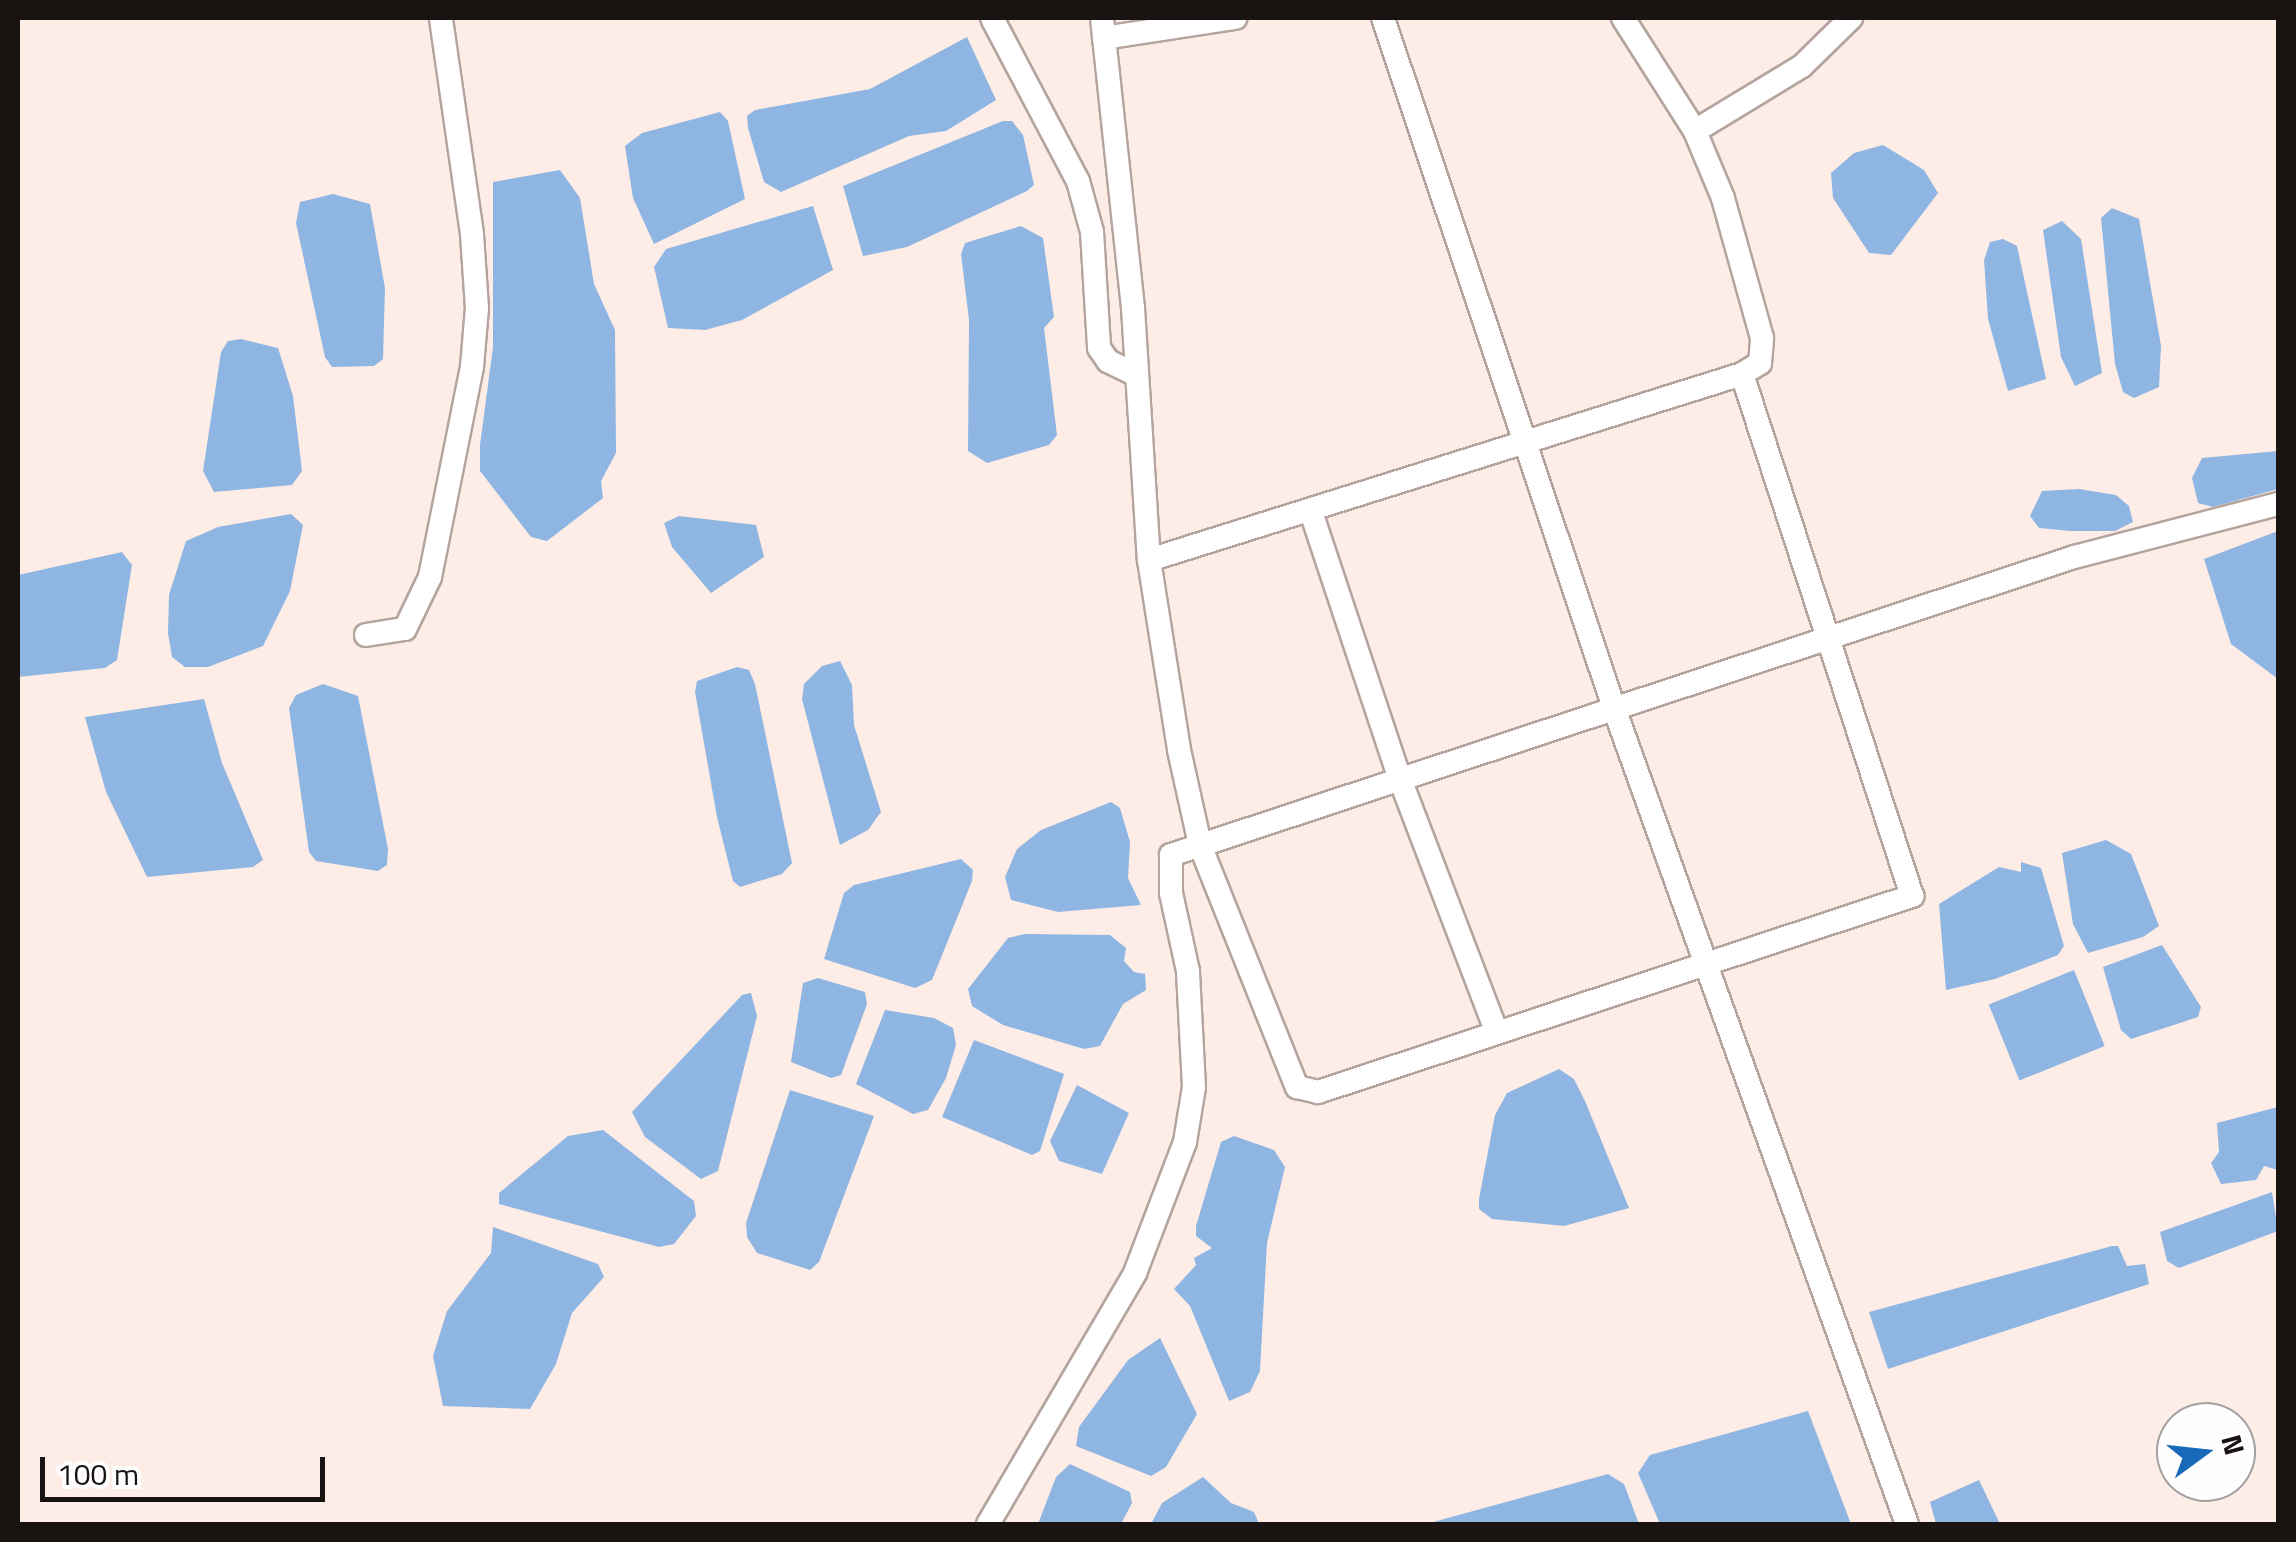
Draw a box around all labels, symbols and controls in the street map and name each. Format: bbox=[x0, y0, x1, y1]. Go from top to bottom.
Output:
north arrow bbox=[2156, 1402, 2256, 1502]
text: N bbox=[2210, 1430, 2257, 1460]
scale bar bbox=[45, 1437, 330, 1499]
text: 100 m bbox=[57, 1451, 139, 1497]

